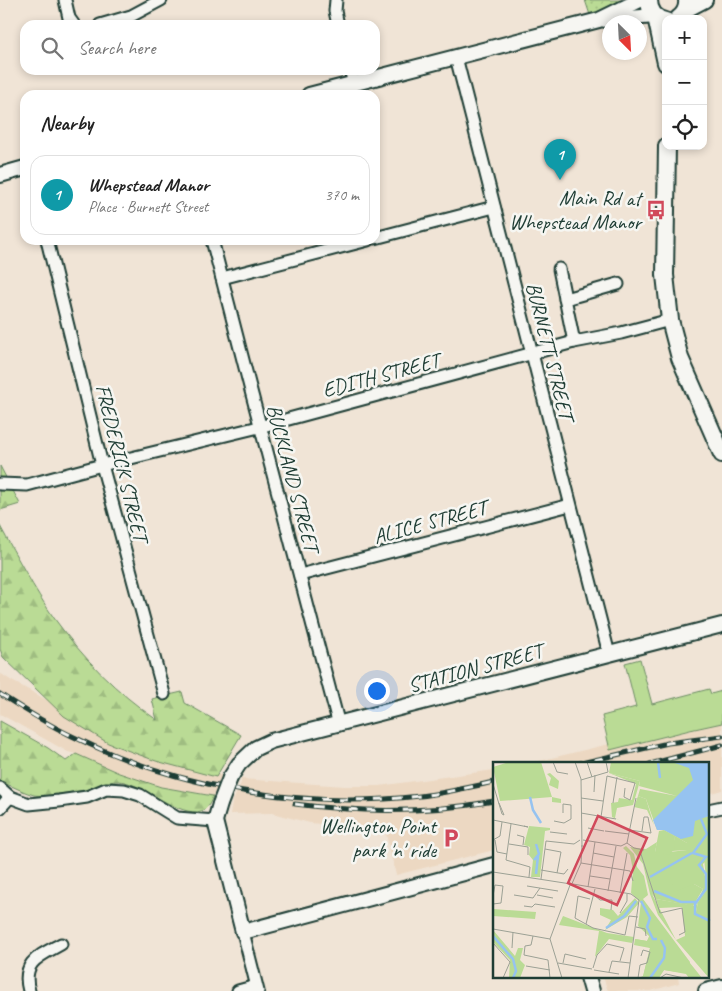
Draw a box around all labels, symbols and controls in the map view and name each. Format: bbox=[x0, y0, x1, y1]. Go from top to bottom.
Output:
north arrow bbox=[602, 15, 647, 60]
map controls bbox=[662, 15, 707, 150]
button: + bbox=[662, 15, 707, 60]
search box bbox=[20, 20, 380, 75]
icon: search bbox=[38, 34, 66, 62]
text: Search here bbox=[78, 36, 155, 60]
button: − bbox=[662, 60, 707, 105]
button: locate bbox=[662, 105, 707, 150]
text: Nearby bbox=[40, 110, 93, 136]
pin: 1 bbox=[544, 139, 576, 180]
text: Whepstead Manor bbox=[88, 173, 209, 197]
text: 1 bbox=[53, 185, 61, 205]
text: 370 m bbox=[325, 185, 359, 205]
place label: Main Rd at Whepstead Manor bbox=[509, 185, 644, 235]
text: Place · Burnett Street bbox=[88, 197, 208, 217]
bus stop icon: Main Rd at Whepstead Manor bbox=[645, 199, 667, 221]
street label: BURNETT STREET bbox=[520, 280, 581, 428]
street label: EDITH STREET bbox=[320, 346, 447, 403]
street label: FREDERICK STREET bbox=[90, 382, 155, 549]
street label: BUCKLAND STREET bbox=[261, 402, 326, 559]
street label: ALICE STREET bbox=[371, 493, 495, 550]
street label: STATION STREET bbox=[405, 636, 550, 698]
your location bbox=[364, 678, 390, 704]
inset map bbox=[493, 762, 710, 978]
place label: Wellington Point park 'n' ride bbox=[320, 813, 438, 863]
parking icon: Wellington Point park 'n' ride bbox=[440, 827, 462, 849]

